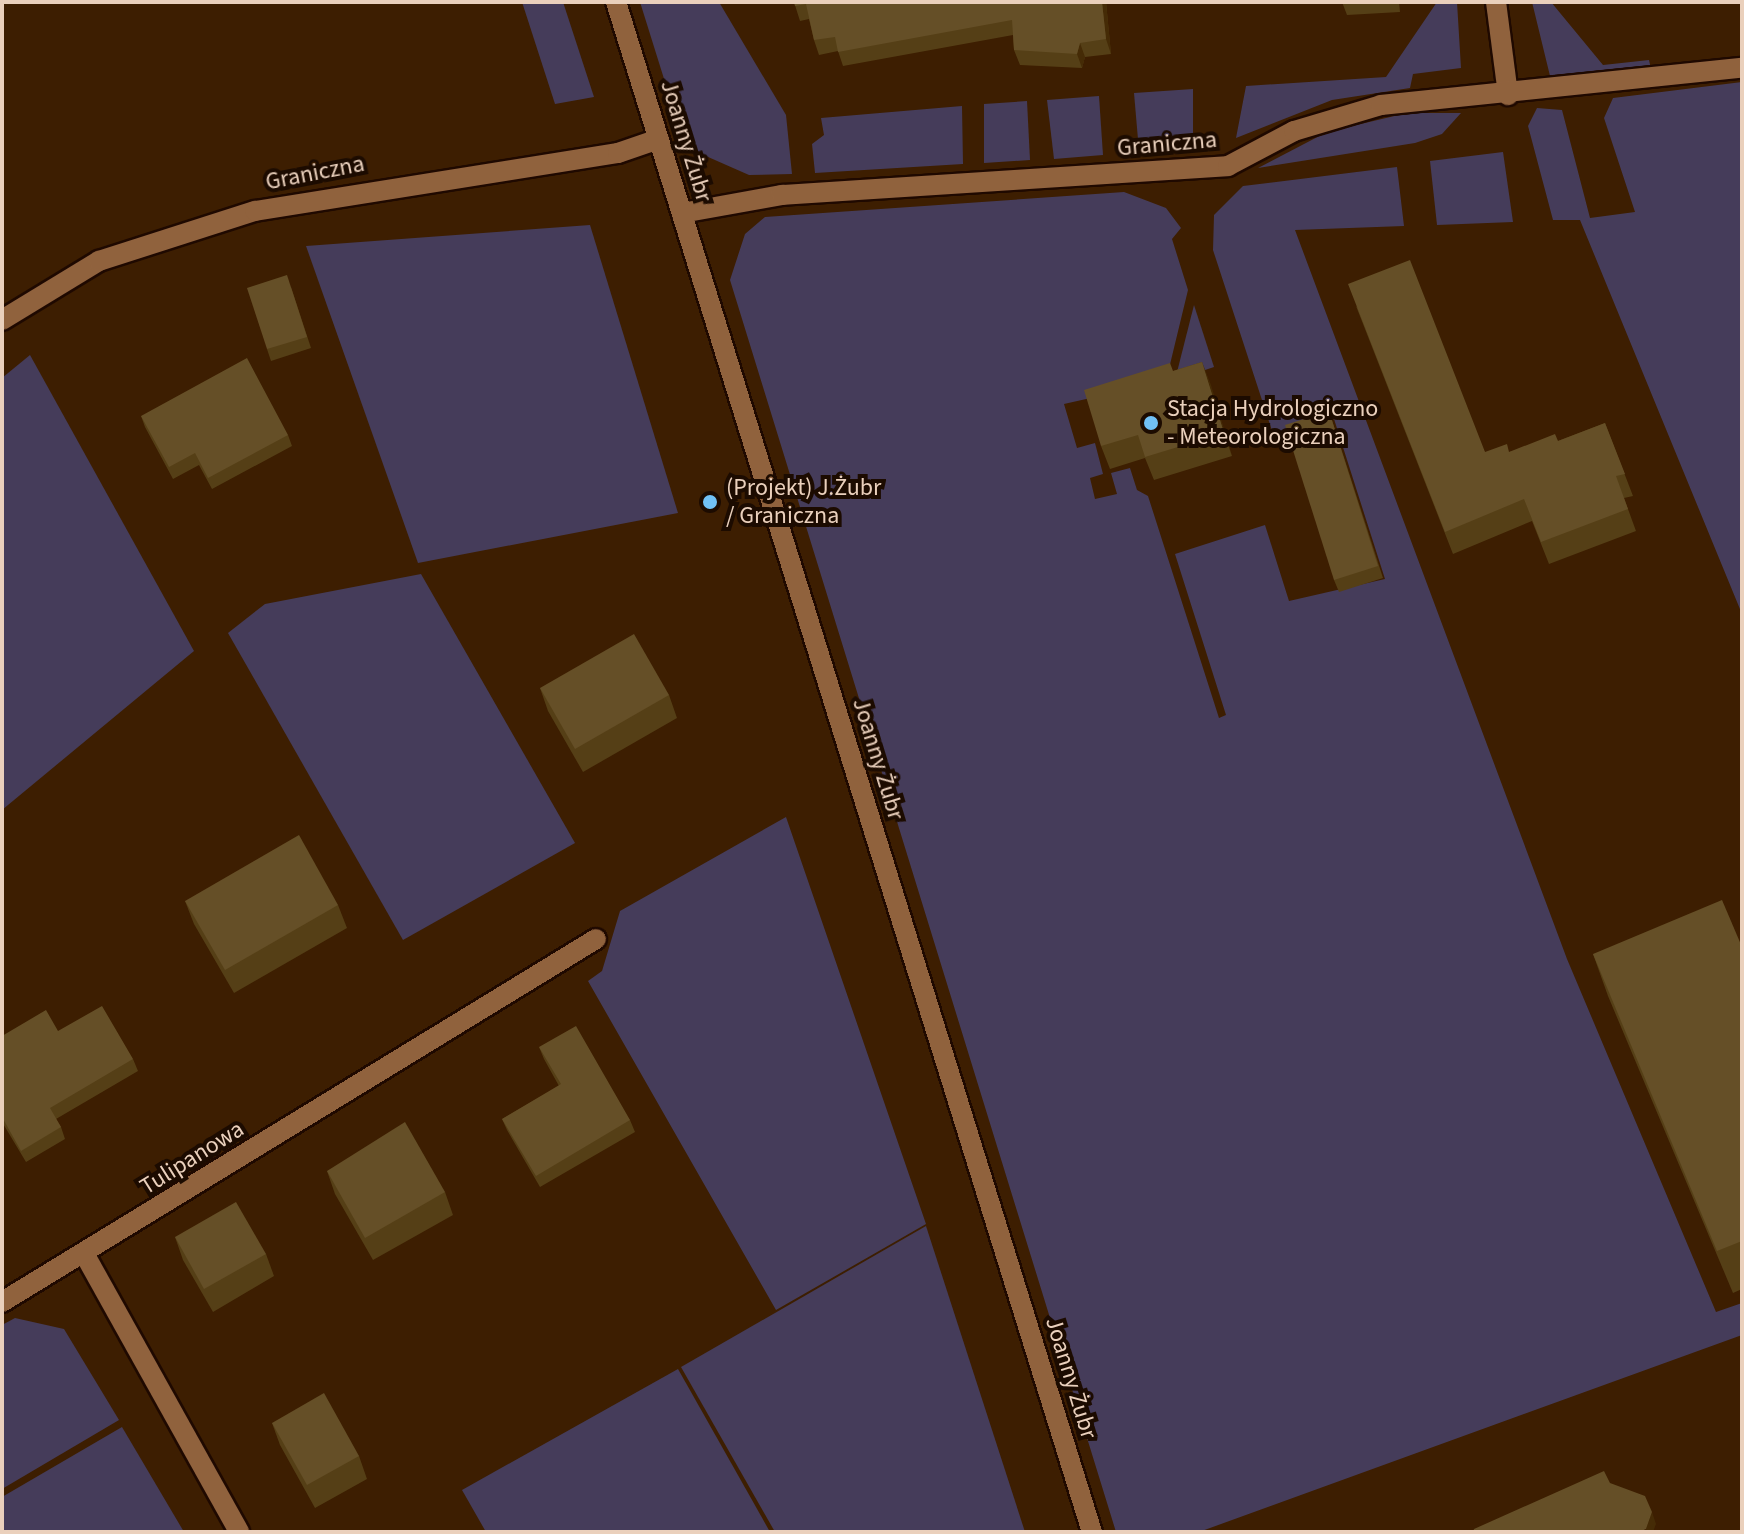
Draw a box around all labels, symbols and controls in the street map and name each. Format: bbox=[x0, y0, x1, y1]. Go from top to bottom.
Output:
street label: Joanny Żubr bbox=[654, 77, 718, 205]
street label: Graniczna bbox=[1116, 125, 1218, 163]
street label: Graniczna bbox=[263, 149, 367, 197]
place label: Stacja Hydrologiczno - Meteorologiczna bbox=[1167, 395, 1378, 451]
marker: Stacja Hydrologiczno - Meteorologiczna bbox=[1142, 414, 1160, 432]
place label: (Projekt) J.Żubr / Graniczna bbox=[726, 474, 881, 530]
marker: (Projekt) J.Żubr / Graniczna bbox=[701, 493, 719, 511]
street label: Joanny Żubr bbox=[846, 695, 910, 823]
street label: Tulipanowa bbox=[135, 1115, 249, 1201]
street label: Joanny Żubr bbox=[1039, 1314, 1103, 1442]

